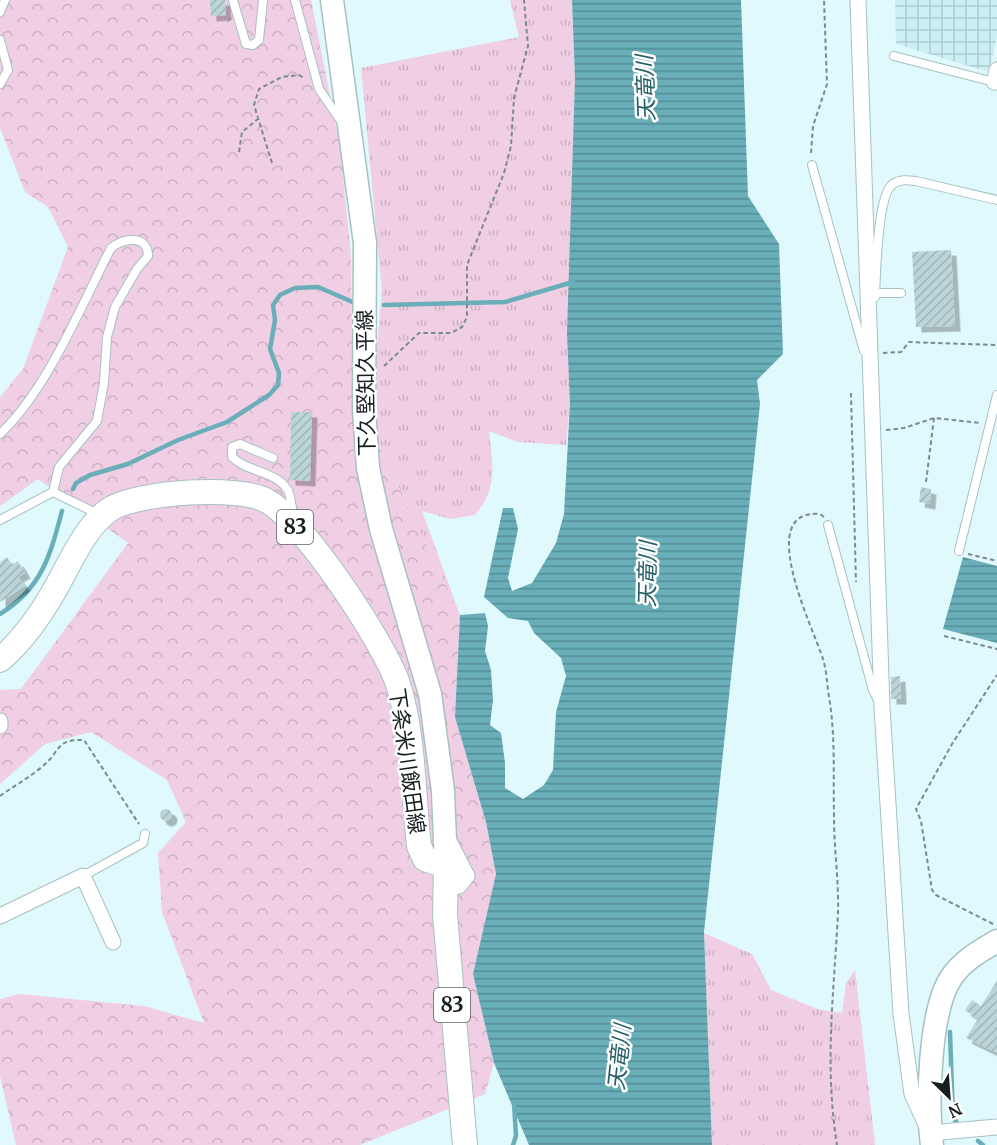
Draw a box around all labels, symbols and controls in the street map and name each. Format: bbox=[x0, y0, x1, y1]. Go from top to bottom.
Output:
water label: 天竜川 bbox=[630, 53, 660, 121]
street label: 下久堅知久平線 bbox=[351, 309, 380, 457]
road number: 83 bbox=[277, 510, 313, 544]
water label: 天竜川 bbox=[632, 539, 662, 607]
street label: 下条米川飯田線 bbox=[384, 686, 431, 836]
road number: 83 bbox=[434, 988, 470, 1022]
water label: 天竜川 bbox=[602, 1021, 637, 1091]
north arrow bbox=[919, 1067, 979, 1127]
text: N bbox=[945, 1099, 965, 1122]

